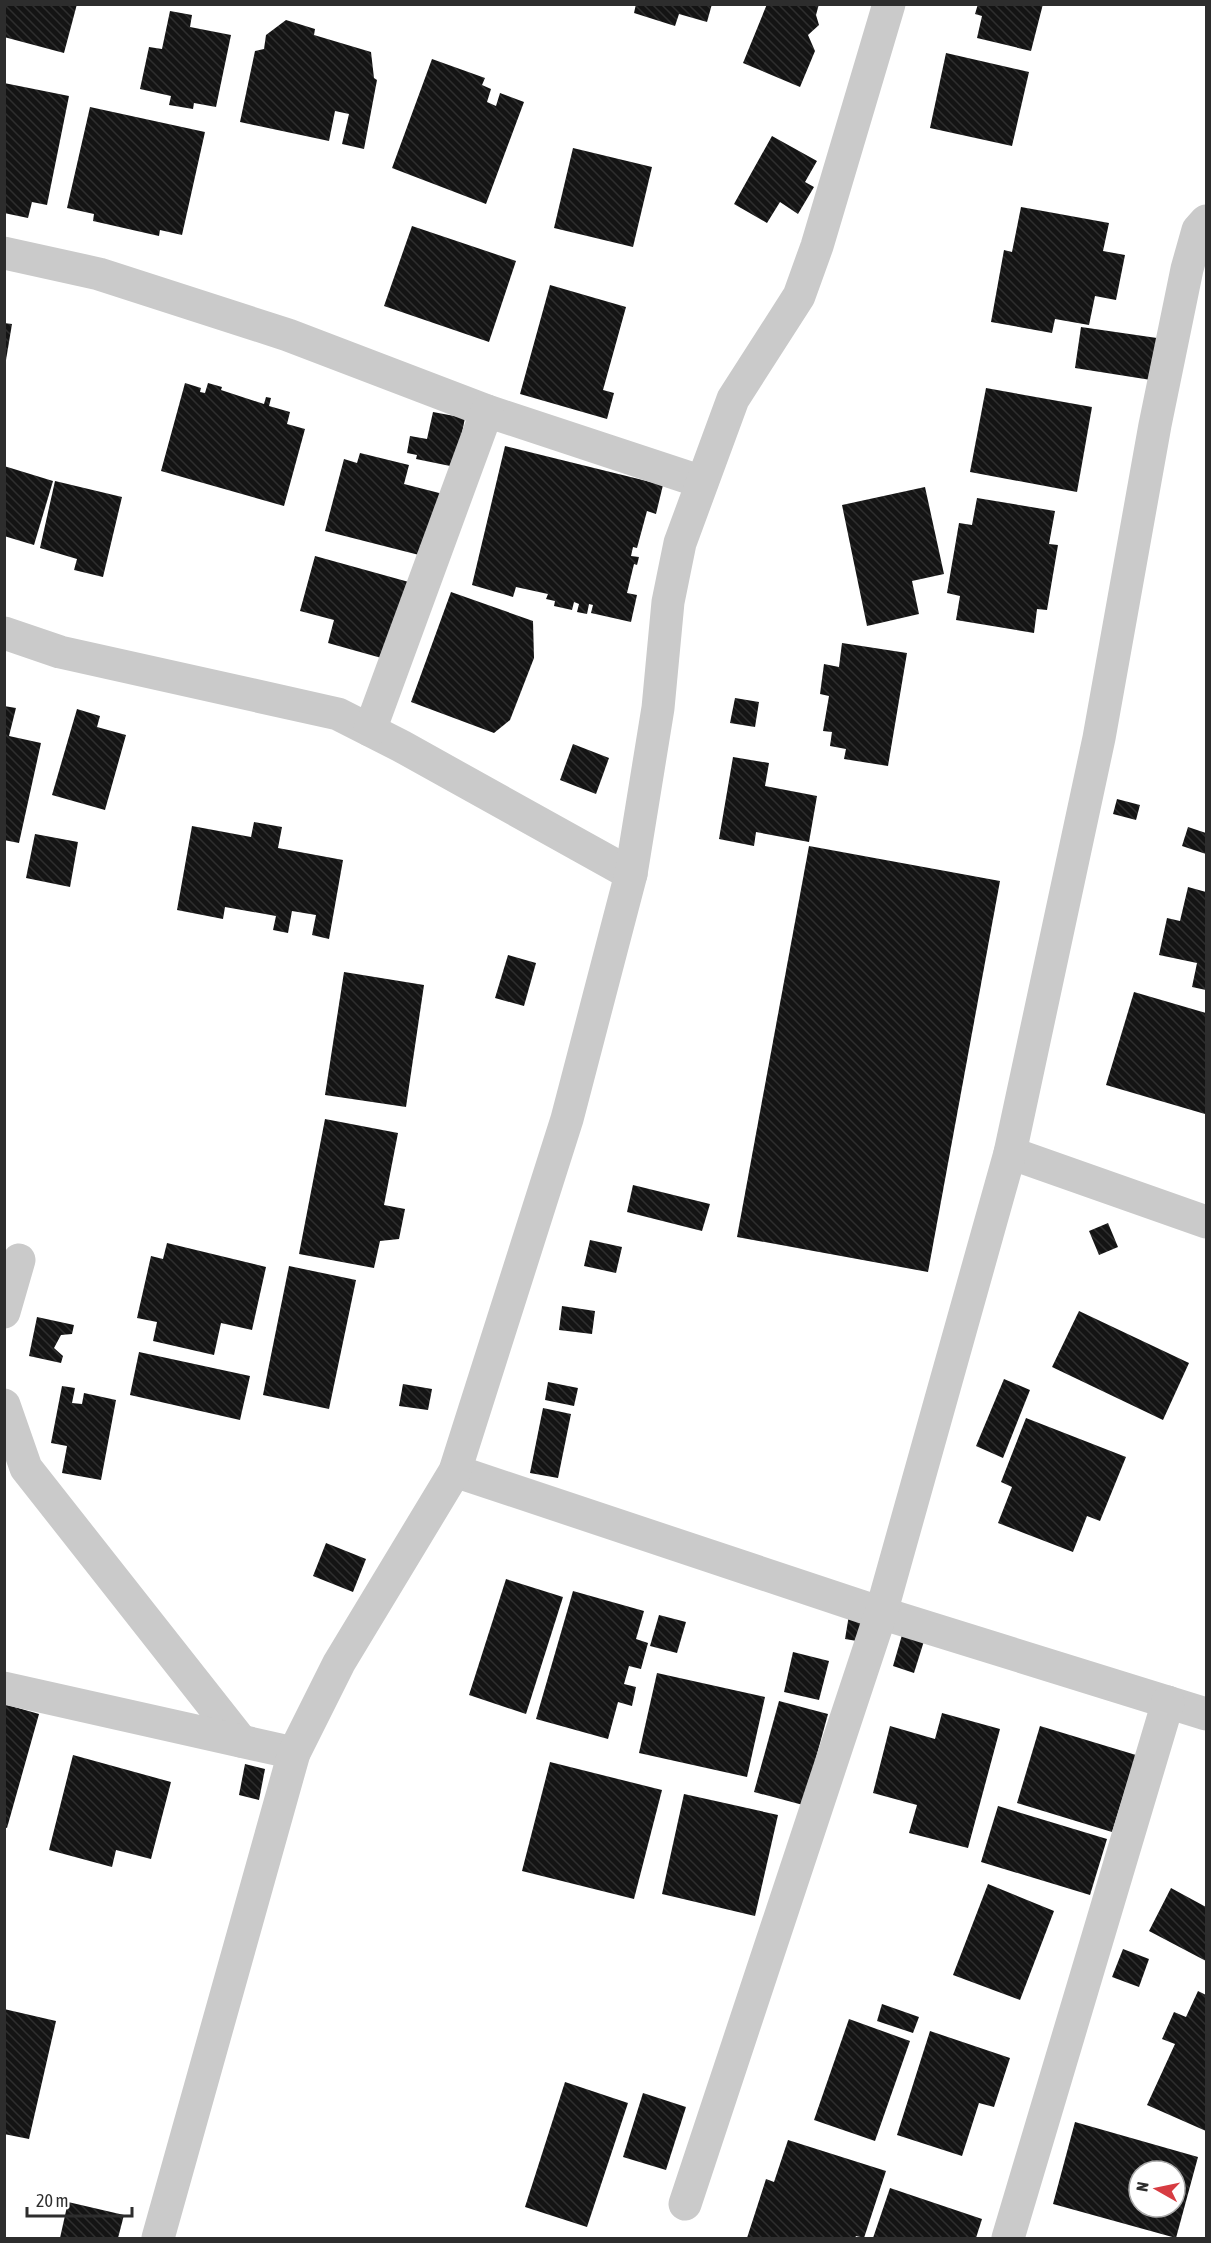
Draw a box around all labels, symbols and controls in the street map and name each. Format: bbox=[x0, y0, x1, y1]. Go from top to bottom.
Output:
north arrow bbox=[1127, 2159, 1187, 2219]
scale bar bbox=[27, 2180, 132, 2218]
text: N bbox=[1133, 2181, 1152, 2193]
text: 20 m bbox=[36, 2190, 68, 2211]

